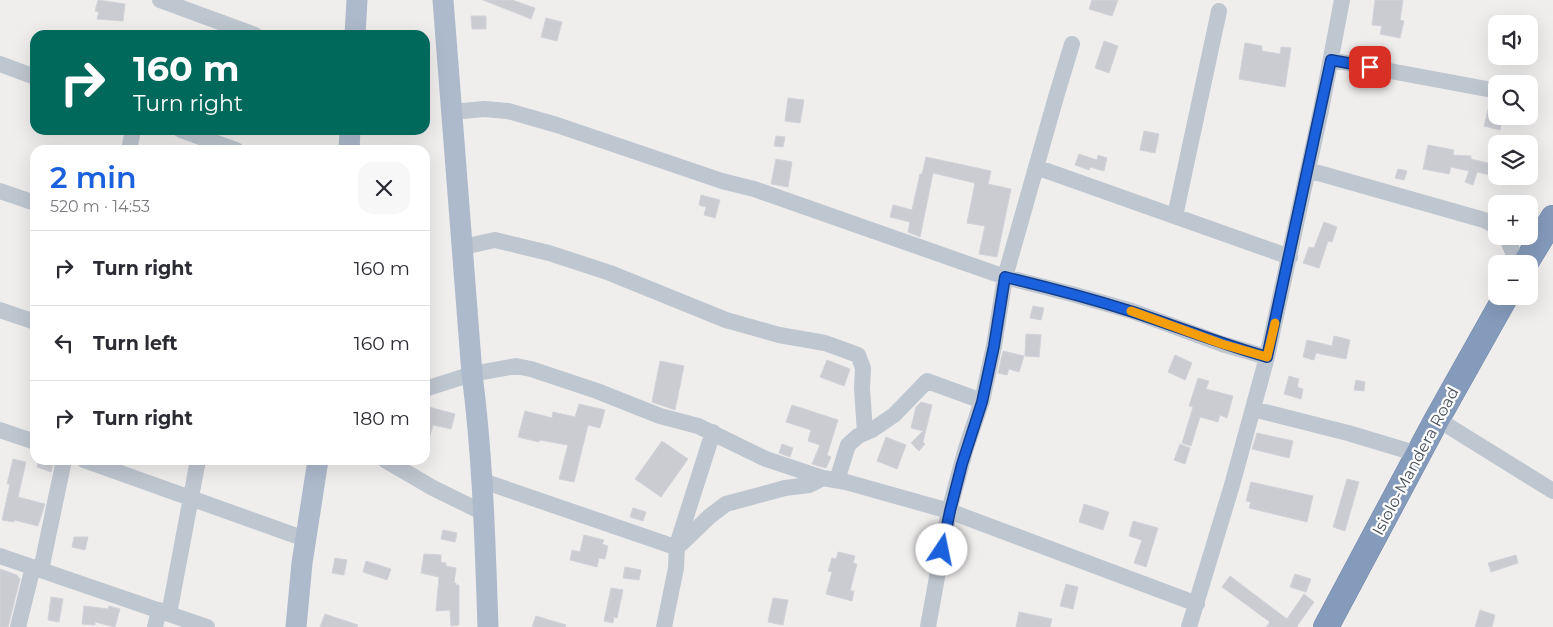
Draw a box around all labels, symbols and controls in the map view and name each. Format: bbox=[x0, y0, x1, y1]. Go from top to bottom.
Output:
map controls bbox=[1488, 15, 1538, 305]
button: sound bbox=[1488, 15, 1538, 65]
pin bbox=[1349, 46, 1391, 88]
text: 160 m bbox=[133, 47, 239, 90]
icon: right bbox=[50, 50, 115, 115]
icon: arrive bbox=[1356, 53, 1384, 81]
button: search bbox=[1488, 75, 1538, 125]
text: Turn right bbox=[133, 90, 243, 117]
button: layers bbox=[1488, 135, 1538, 185]
text: 2 min bbox=[50, 159, 137, 196]
button: close bbox=[358, 162, 410, 214]
button: + bbox=[1488, 195, 1538, 245]
text: 520 m · 14:53 bbox=[50, 197, 150, 216]
icon: right bbox=[50, 254, 78, 282]
button: − bbox=[1488, 255, 1538, 305]
text: Turn right bbox=[93, 257, 193, 280]
text: 160 m bbox=[354, 257, 410, 280]
icon: left bbox=[50, 329, 78, 357]
text: Turn left bbox=[93, 332, 178, 355]
text: 160 m bbox=[354, 332, 410, 355]
street label: Isiolo-Mandera Road bbox=[1368, 384, 1463, 538]
icon: right bbox=[50, 404, 78, 432]
text: Turn right bbox=[93, 407, 193, 430]
text: 180 m bbox=[353, 407, 410, 430]
position arrow bbox=[915, 523, 967, 575]

